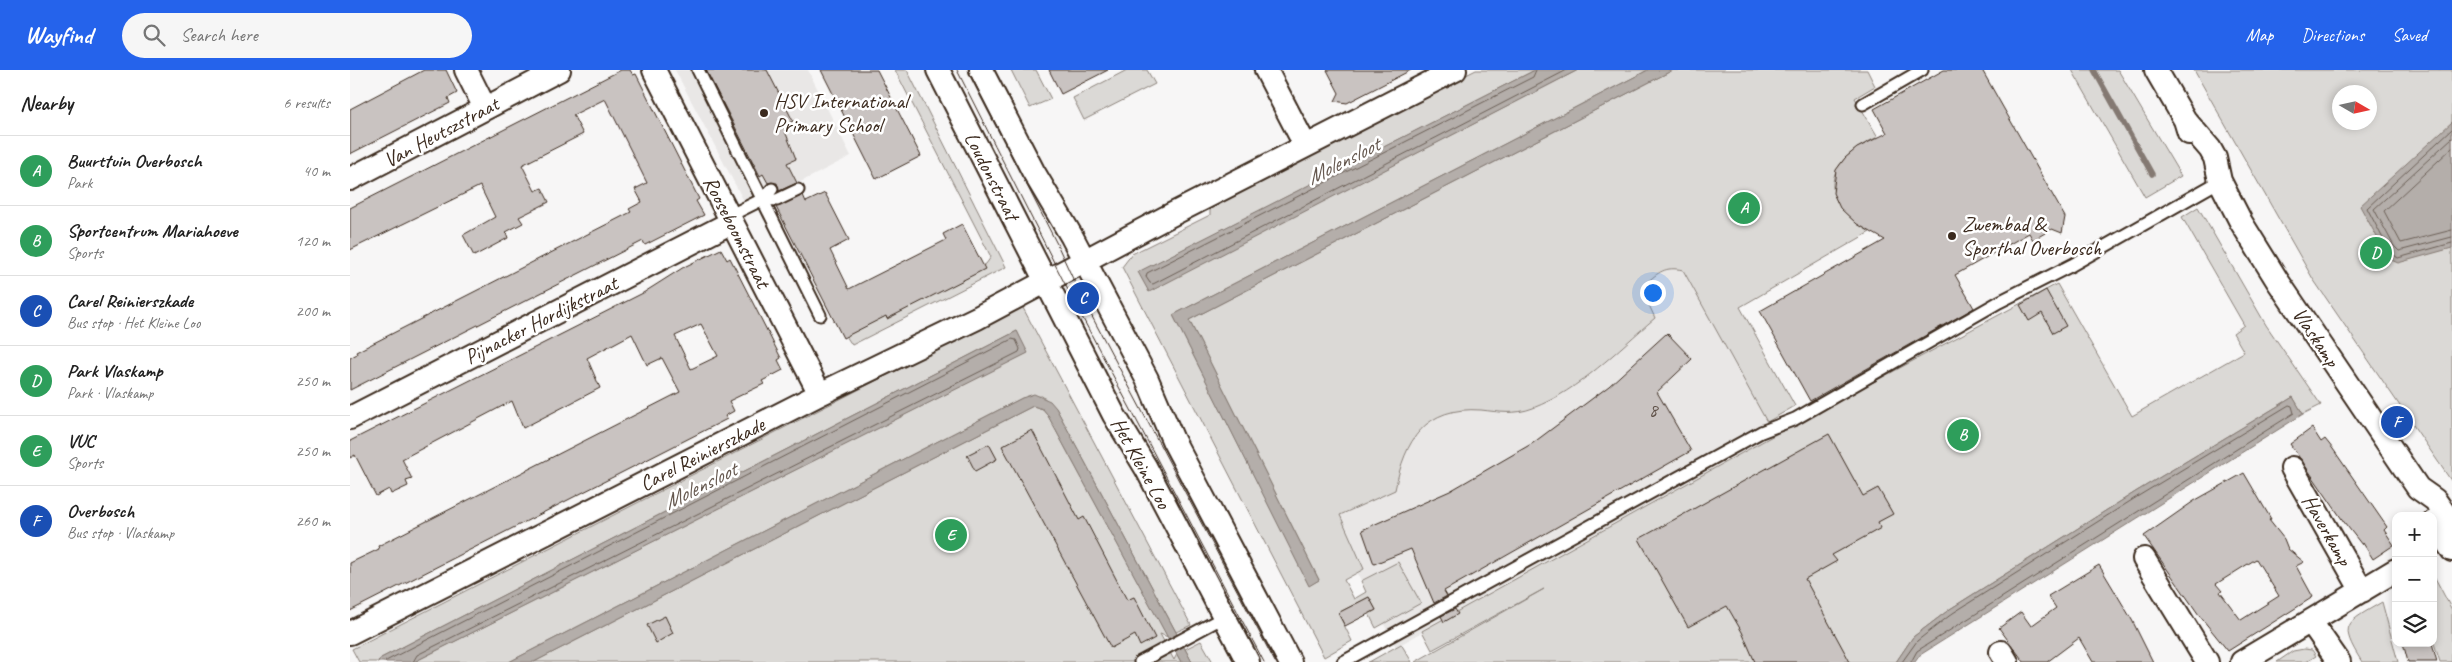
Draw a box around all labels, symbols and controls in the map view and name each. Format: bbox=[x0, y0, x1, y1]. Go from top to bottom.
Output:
search box bbox=[122, 13, 472, 58]
text: Wayfind bbox=[25, 20, 92, 50]
icon: search bbox=[140, 21, 168, 49]
text: Search here bbox=[180, 23, 258, 47]
text: Map bbox=[2246, 24, 2273, 46]
text: Directions bbox=[2301, 24, 2364, 46]
text: Saved bbox=[2392, 24, 2427, 46]
north arrow bbox=[2332, 85, 2377, 130]
place label: HSV International Primary School bbox=[774, 88, 911, 138]
text: Nearby bbox=[20, 90, 73, 116]
street label: Van Heutszstraat bbox=[379, 90, 505, 173]
text: 6 results bbox=[283, 93, 330, 113]
marker: HSV International Primary School bbox=[758, 107, 770, 119]
street label: Loudonstraat bbox=[959, 128, 1027, 227]
water label: Molensloot bbox=[1302, 129, 1388, 191]
text: Buurttuin Overbosch bbox=[67, 149, 202, 173]
text: A bbox=[32, 161, 40, 181]
text: 40 m bbox=[303, 161, 330, 181]
street label: Rooseboomstraat bbox=[698, 172, 777, 294]
text: Park bbox=[67, 173, 92, 193]
pin: A bbox=[1728, 189, 1760, 227]
place label: Zwembad & Sporthal Overbosch bbox=[1962, 211, 2103, 261]
text: Sportcentrum Mariahoeve bbox=[67, 219, 238, 243]
marker: Zwembad & Sporthal Overbosch bbox=[1946, 230, 1958, 242]
text: B bbox=[32, 231, 40, 251]
text: 120 m bbox=[296, 231, 330, 251]
pin: D bbox=[2360, 234, 2392, 272]
text: Sports bbox=[67, 243, 103, 263]
street label: Pijnacker Hordijkstraat bbox=[460, 269, 624, 370]
pin: C bbox=[1067, 279, 1099, 317]
your location bbox=[1640, 280, 1666, 306]
text: Carel Reinierszkade bbox=[67, 289, 193, 313]
text: C bbox=[32, 301, 40, 321]
text: 200 m bbox=[296, 301, 330, 321]
street label: Vlaskamp bbox=[2287, 302, 2346, 372]
text: Bus stop · Het Kleine Loo bbox=[67, 313, 200, 333]
text: Park Vlaskamp bbox=[67, 359, 162, 383]
text: D bbox=[31, 371, 41, 391]
text: 250 m bbox=[296, 371, 330, 391]
text: Park · Vlaskamp bbox=[67, 383, 153, 403]
house number: 8 bbox=[1649, 398, 1660, 422]
pin: F bbox=[2381, 403, 2413, 441]
street label: Carel Reinierszkade bbox=[635, 411, 770, 497]
street label: Het Kleine Loo bbox=[1105, 413, 1177, 515]
pin: B bbox=[1947, 416, 1979, 454]
text: VUC bbox=[67, 429, 95, 453]
text: E bbox=[32, 441, 40, 461]
text: 250 m bbox=[296, 441, 330, 461]
text: Sports bbox=[67, 453, 103, 473]
water label: Molensloot bbox=[659, 454, 745, 516]
street label: Haverkamp bbox=[2296, 490, 2358, 571]
text: Overbosch bbox=[67, 499, 134, 523]
text: F bbox=[32, 511, 40, 531]
text: 260 m bbox=[296, 511, 330, 531]
map controls bbox=[2392, 512, 2437, 647]
button: + bbox=[2392, 512, 2437, 557]
pin: E bbox=[935, 516, 967, 554]
text: Bus stop · Vlaskamp bbox=[67, 523, 174, 543]
button: − bbox=[2392, 557, 2437, 602]
button: layers bbox=[2392, 602, 2437, 647]

